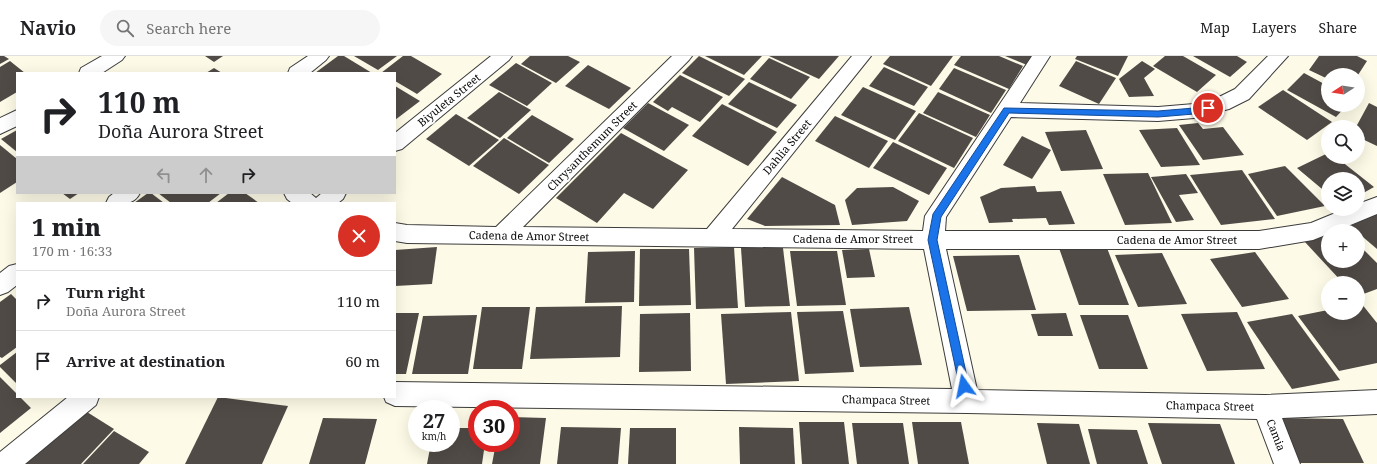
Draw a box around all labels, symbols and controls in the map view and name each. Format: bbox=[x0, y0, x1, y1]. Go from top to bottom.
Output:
search box bbox=[100, 10, 380, 46]
text: Navio bbox=[20, 15, 76, 41]
icon: search bbox=[114, 17, 136, 39]
text: Search here bbox=[146, 18, 231, 38]
text: Map bbox=[1200, 18, 1230, 37]
text: Layers bbox=[1252, 18, 1297, 37]
text: Share bbox=[1319, 18, 1357, 37]
north arrow bbox=[1321, 68, 1365, 112]
map controls bbox=[1321, 68, 1365, 320]
street label: Biyuleta Street bbox=[414, 70, 483, 130]
text: 110 m bbox=[98, 83, 180, 121]
icon: right bbox=[32, 88, 84, 140]
pin bbox=[1191, 91, 1225, 125]
street label: Chrysanthemum Street bbox=[543, 97, 640, 194]
icon: arrive bbox=[1197, 97, 1219, 119]
street label: Dahlia Street bbox=[759, 116, 814, 177]
text: Doña Aurora Street bbox=[98, 119, 264, 143]
button: search bbox=[1321, 120, 1365, 164]
icon: left bbox=[153, 164, 175, 186]
icon: ahead bbox=[195, 164, 217, 186]
icon: right bbox=[237, 164, 259, 186]
button: layers bbox=[1321, 172, 1365, 216]
text: 1 min bbox=[32, 210, 101, 243]
button: close bbox=[338, 215, 380, 257]
button: + bbox=[1321, 224, 1365, 268]
street label: Cadena de Amor Street bbox=[469, 227, 589, 244]
street label: Cadena de Amor Street bbox=[793, 231, 913, 246]
street label: Cadena de Amor Street bbox=[1117, 232, 1237, 247]
text: 170 m · 16:33 bbox=[32, 242, 112, 260]
button: − bbox=[1321, 276, 1365, 320]
text: Turn right bbox=[66, 282, 145, 302]
icon: right bbox=[32, 290, 54, 312]
text: 110 m bbox=[337, 291, 380, 311]
text: Doña Aurora Street bbox=[66, 302, 186, 320]
icon: arrive bbox=[32, 350, 54, 372]
text: Arrive at destination bbox=[66, 351, 225, 371]
text: 60 m bbox=[345, 351, 380, 371]
position arrow bbox=[943, 365, 985, 407]
street label: Champaca Street bbox=[842, 391, 930, 408]
street label: Champaca Street bbox=[1166, 397, 1254, 414]
speed limit sign: 30 bbox=[468, 400, 520, 452]
text: 27 bbox=[423, 407, 445, 434]
street label: Camia bbox=[1264, 417, 1289, 453]
text: km/h bbox=[422, 429, 446, 443]

